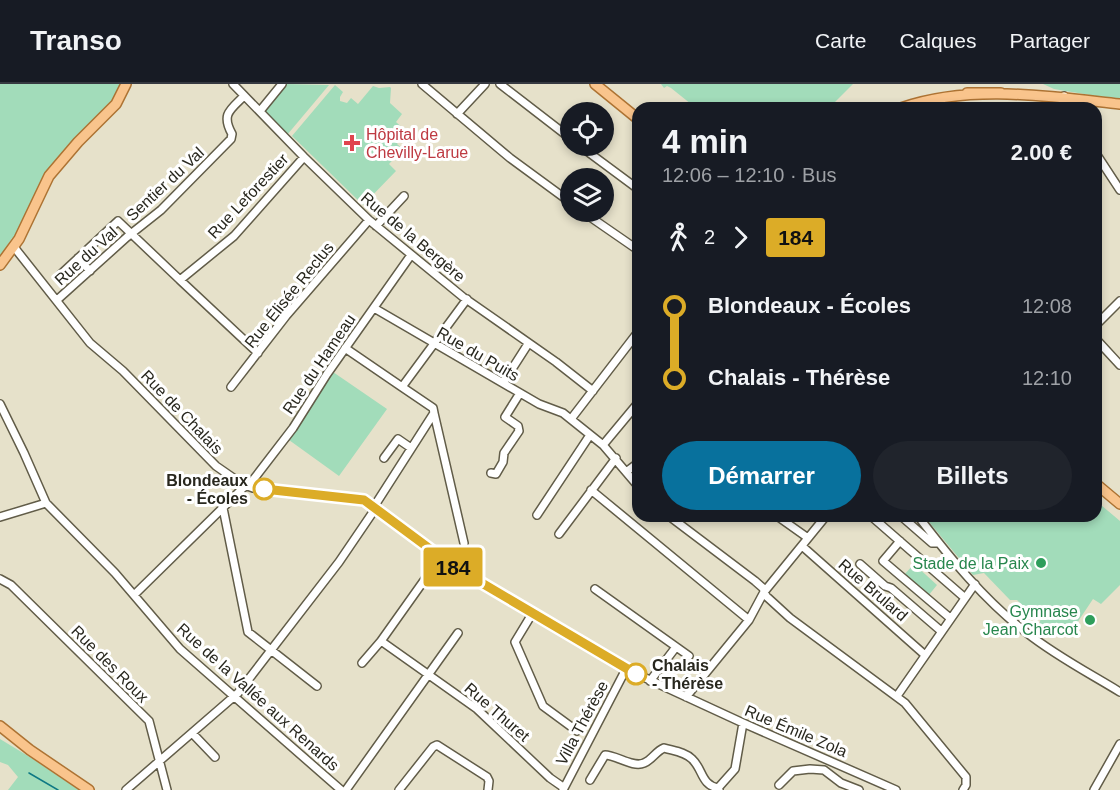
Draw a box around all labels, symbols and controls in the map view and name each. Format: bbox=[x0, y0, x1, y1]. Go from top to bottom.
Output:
text: Transo bbox=[30, 25, 122, 56]
text: Carte bbox=[815, 29, 866, 52]
text: Calques bbox=[899, 29, 976, 52]
text: Partager bbox=[1009, 29, 1090, 52]
map controls bbox=[560, 102, 614, 222]
button: locate bbox=[560, 102, 614, 156]
text: 4 min bbox=[662, 123, 748, 160]
place label: Hôpital de Chevilly-Larue bbox=[366, 126, 468, 161]
marker: Hôpital de Chevilly-Larue bbox=[343, 134, 361, 152]
text: 2.00 € bbox=[1011, 140, 1072, 165]
street label: Sentier du Val bbox=[123, 144, 207, 224]
street label: Rue Leforestier bbox=[204, 150, 292, 242]
text: 12:06 – 12:10 · Bus bbox=[662, 164, 837, 186]
button: layers bbox=[560, 168, 614, 222]
street label: Rue de la Bergère bbox=[358, 189, 468, 285]
icon: walk bbox=[662, 221, 695, 254]
icon: forward bbox=[724, 221, 757, 254]
street label: Rue du Val bbox=[51, 224, 121, 288]
text: 2 bbox=[704, 226, 715, 248]
text: 184 bbox=[778, 226, 813, 249]
street label: Rue Élisée Reclus bbox=[240, 238, 337, 351]
text: Blondeaux - Écoles bbox=[708, 293, 911, 318]
text: 12:08 bbox=[1022, 295, 1072, 317]
street label: Rue du Hameau bbox=[279, 311, 359, 417]
street label: Rue du Puits bbox=[434, 324, 522, 384]
text: Chalais - Thérèse bbox=[708, 365, 890, 390]
street label: Rue de Chalais bbox=[138, 367, 226, 457]
text: 12:10 bbox=[1022, 367, 1072, 389]
button: Démarrer bbox=[662, 441, 861, 510]
button: Billets bbox=[873, 441, 1072, 510]
place label: Blondeaux - Écoles bbox=[166, 472, 248, 507]
marker: Blondeaux - Écoles bbox=[253, 478, 275, 500]
line badge: 184 bbox=[418, 548, 488, 586]
place label: Stade de la Paix bbox=[912, 555, 1029, 572]
text: 184 bbox=[435, 556, 471, 579]
street label: Rue Brulard bbox=[835, 556, 911, 624]
marker: Stade de la Paix bbox=[1034, 556, 1048, 570]
place label: Gymnase Jean Charcot bbox=[983, 603, 1079, 638]
marker: Gymnase Jean Charcot bbox=[1083, 613, 1097, 627]
street label: Rue de la Vallée aux Renards bbox=[174, 620, 342, 774]
street label: Rue des Roux bbox=[68, 622, 152, 706]
place label: Chalais - Thérèse bbox=[652, 657, 723, 692]
marker: Chalais - Thérèse bbox=[625, 663, 647, 685]
street label: Villa Thérèse bbox=[553, 678, 611, 768]
street label: Rue Thuret bbox=[461, 679, 533, 745]
street label: Rue Émile Zola bbox=[742, 701, 850, 760]

